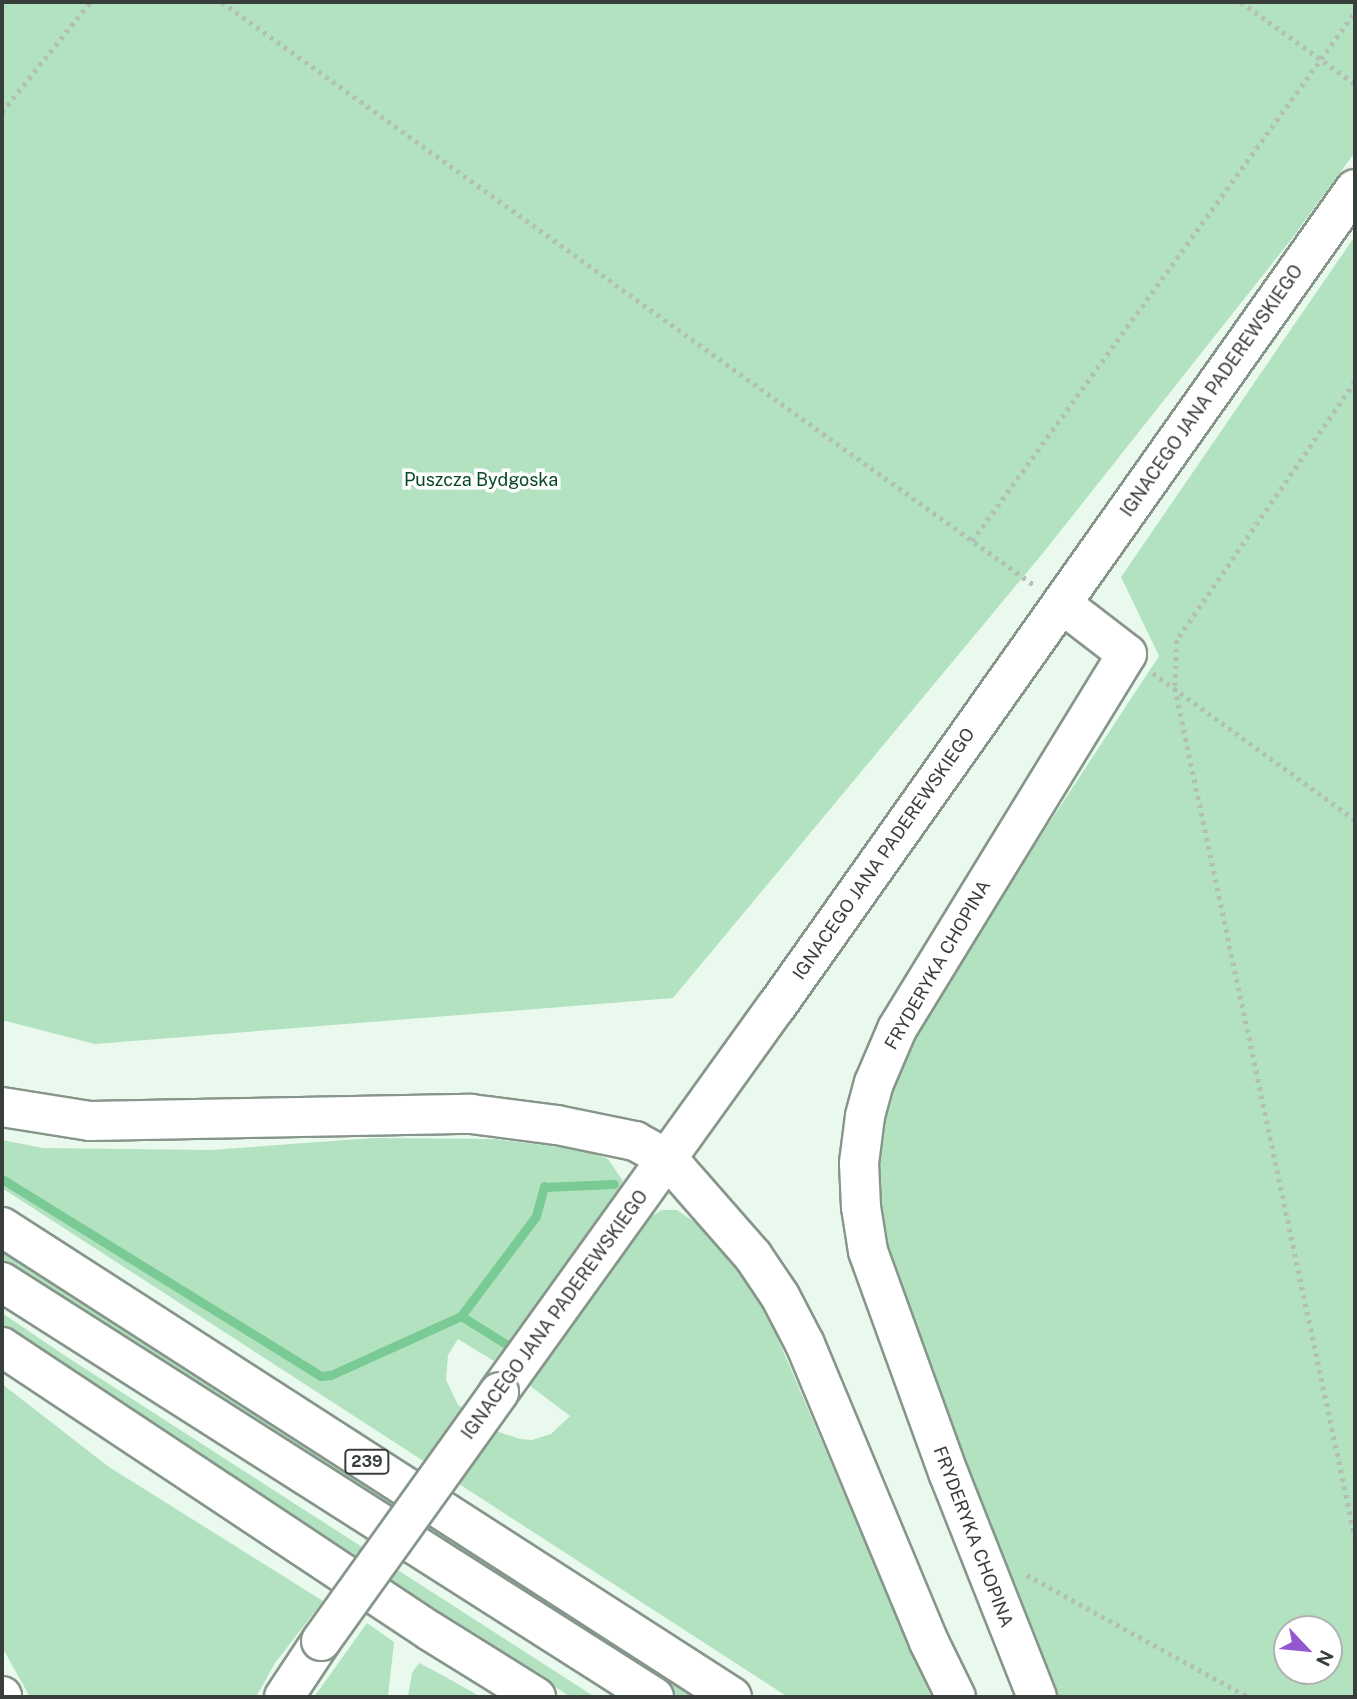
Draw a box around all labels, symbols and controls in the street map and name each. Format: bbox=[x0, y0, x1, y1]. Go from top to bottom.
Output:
street label: IGNACEGO JANA PADEREWSKIEGO bbox=[1116, 261, 1308, 521]
park label: Puszcza Bydgoska bbox=[404, 469, 558, 491]
street label: IGNACEGO JANA PADEREWSKIEGO bbox=[788, 724, 980, 984]
street label: FRYDERYKA CHOPINA bbox=[881, 876, 995, 1054]
street label: IGNACEGO JANA PADEREWSKIEGO bbox=[457, 1186, 653, 1444]
street label: FRYDERYKA CHOPINA bbox=[928, 1443, 1018, 1631]
road number: 239 bbox=[344, 1450, 390, 1474]
north arrow bbox=[1273, 1615, 1343, 1685]
text: N bbox=[1312, 1647, 1338, 1670]

